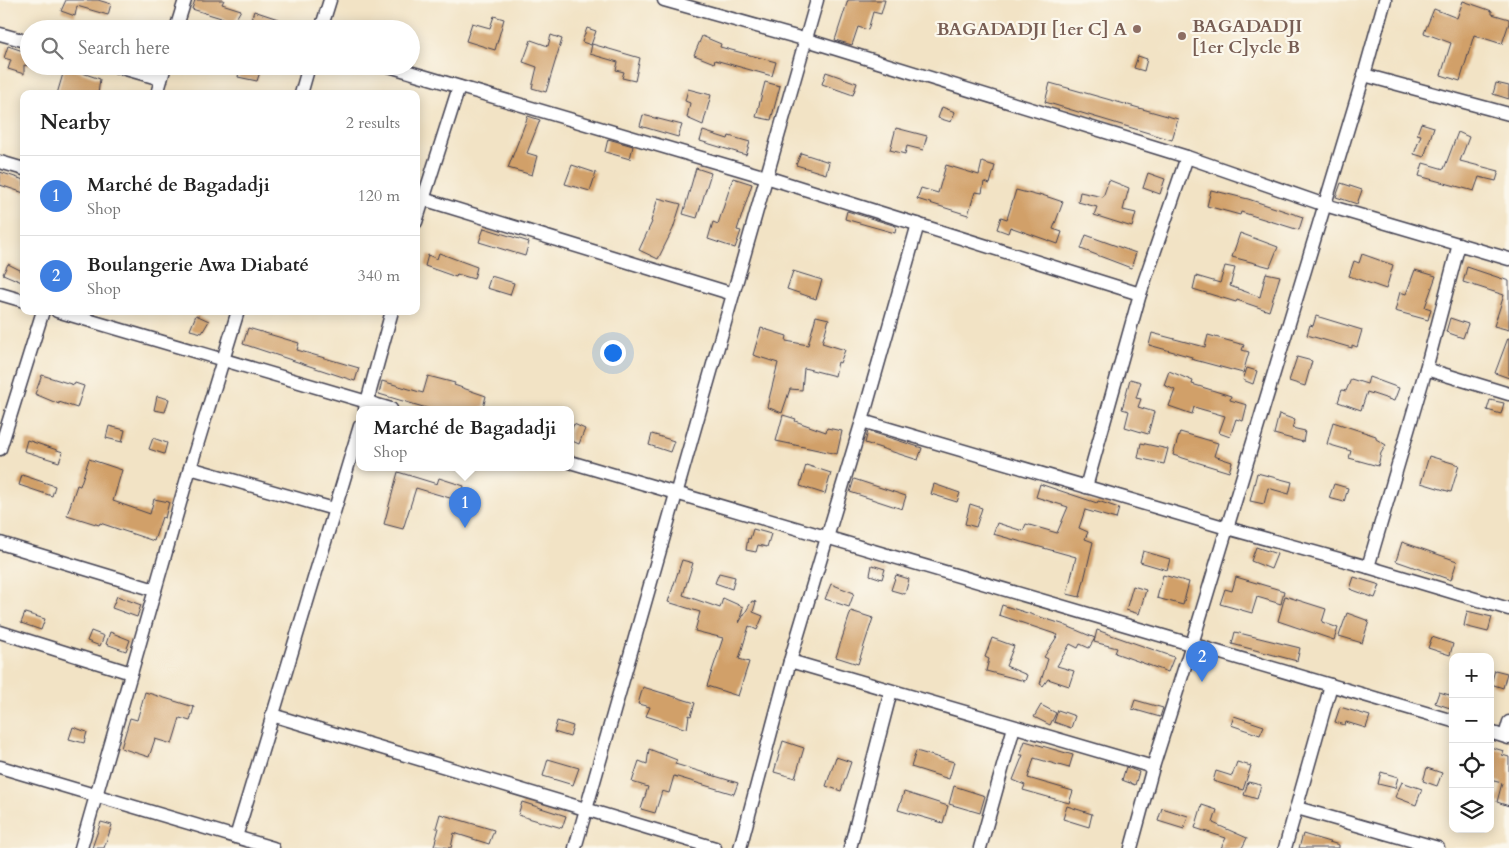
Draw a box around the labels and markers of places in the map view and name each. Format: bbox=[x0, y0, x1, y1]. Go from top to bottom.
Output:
place label: BAGADADJI [1er C]ycle B bbox=[1192, 14, 1302, 60]
place label: BAGADADJI [1er C] A bbox=[936, 17, 1127, 42]
marker: BAGADADJI [1er C] A bbox=[1131, 23, 1143, 35]
marker: BAGADADJI [1er C]ycle B bbox=[1176, 30, 1188, 42]
pin: 1 bbox=[449, 487, 481, 528]
pin: 2 bbox=[1186, 641, 1218, 682]

